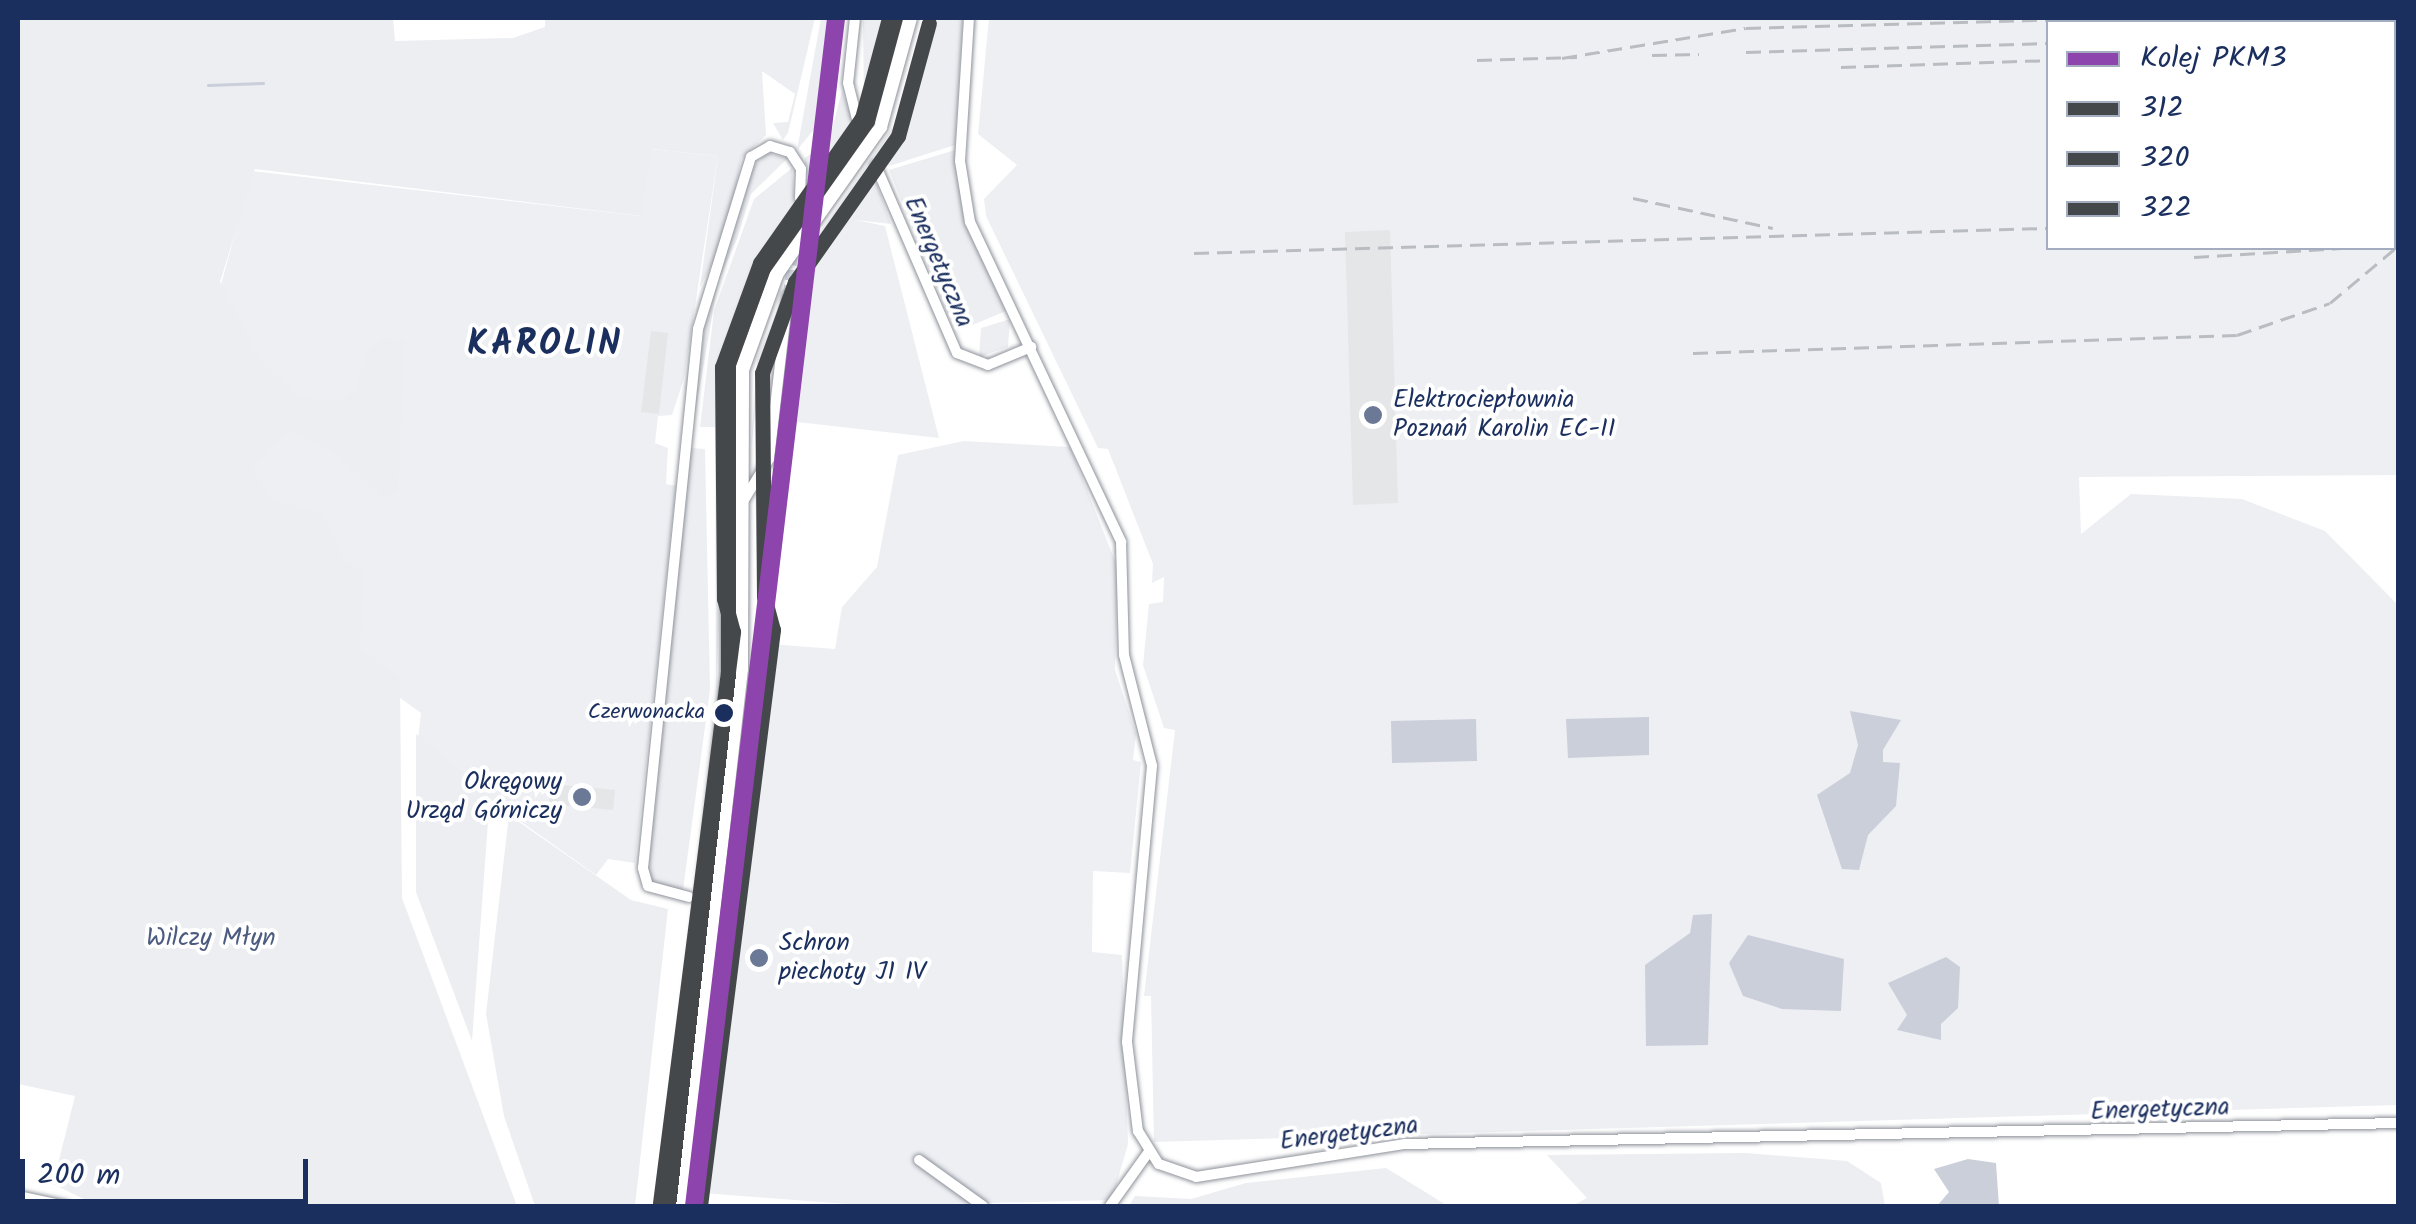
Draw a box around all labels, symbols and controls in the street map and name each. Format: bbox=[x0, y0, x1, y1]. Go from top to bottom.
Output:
legend bbox=[2046, 20, 2396, 250]
text: Kolej PKM3 bbox=[2140, 35, 2287, 83]
text: 312 bbox=[2140, 85, 2184, 133]
text: 320 bbox=[2140, 135, 2190, 183]
text: 322 bbox=[2140, 185, 2192, 233]
street label: Energetyczna bbox=[897, 192, 979, 332]
district label: KAROLIN bbox=[467, 324, 623, 366]
place label: Elektrociepłownia Poznań Karolin EC-II bbox=[1393, 386, 1615, 445]
marker: Elektrociepłownia Poznań Karolin EC-II bbox=[1362, 404, 1384, 426]
place label: Czerwonacka bbox=[588, 700, 705, 726]
marker: Czerwonacka bbox=[714, 703, 734, 723]
place label: Okręgowy Urząd Górniczy bbox=[406, 768, 562, 827]
marker: Okręgowy Urząd Górniczy bbox=[571, 786, 593, 808]
park label: Wilczy Młyn bbox=[146, 923, 276, 953]
place label: Schron piechoty J1 IV bbox=[779, 929, 926, 988]
marker: Schron piechoty J1 IV bbox=[748, 947, 770, 969]
street label: Energetyczna bbox=[2090, 1093, 2230, 1127]
street label: Energetyczna bbox=[1278, 1111, 1420, 1157]
scale bar bbox=[25, 1139, 312, 1201]
text: 200 m bbox=[37, 1152, 120, 1200]

